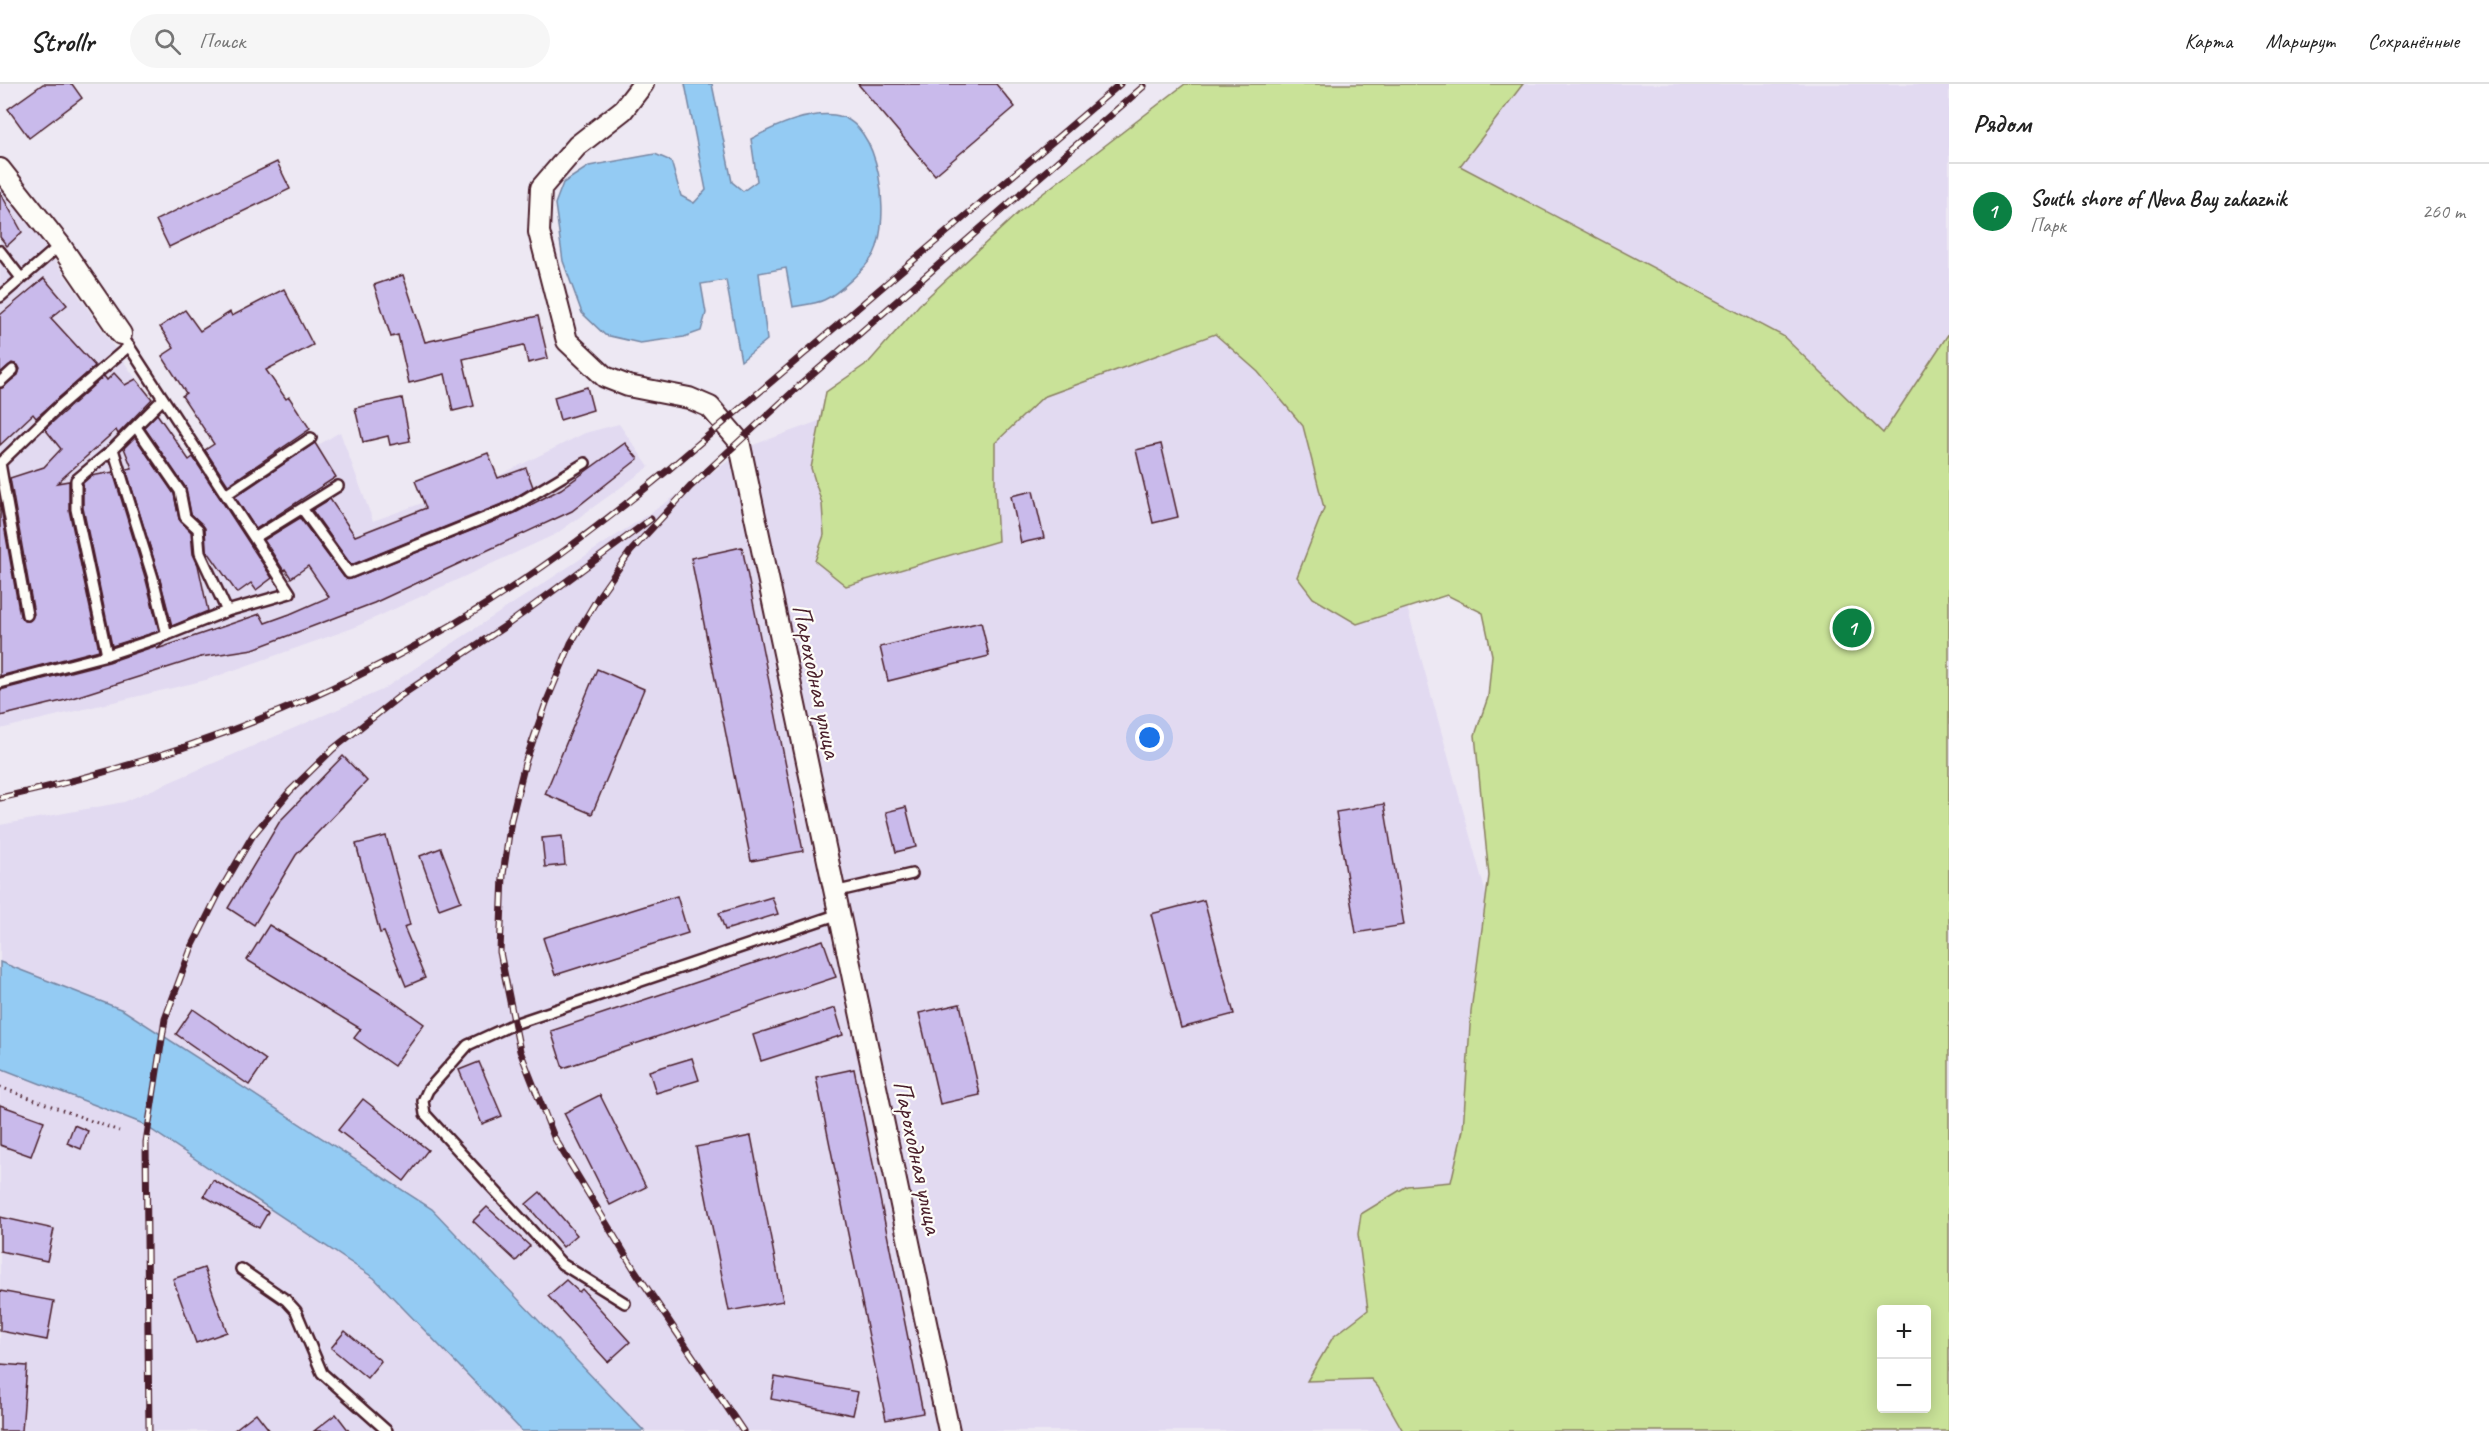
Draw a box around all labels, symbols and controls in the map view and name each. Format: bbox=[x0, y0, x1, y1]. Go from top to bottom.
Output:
search box bbox=[130, 14, 550, 68]
text: Strollr bbox=[30, 24, 94, 59]
icon: search bbox=[151, 25, 184, 58]
text: Поиск bbox=[199, 27, 245, 55]
text: Карта bbox=[2184, 28, 2233, 54]
text: Маршрут bbox=[2266, 28, 2335, 54]
text: Сохранённые bbox=[2368, 28, 2459, 54]
text: Рядом bbox=[1973, 107, 2031, 140]
text: South shore of Neva Bay zakaznik bbox=[2030, 185, 2286, 213]
text: 1 bbox=[1988, 199, 1997, 224]
text: 260 m bbox=[2422, 199, 2465, 224]
text: Парк bbox=[2030, 213, 2066, 238]
street label: Пароходная улица bbox=[785, 601, 850, 762]
pin: 1 bbox=[1832, 606, 1872, 650]
your location bbox=[1135, 723, 1164, 752]
street label: Пароходная улица bbox=[886, 1077, 951, 1238]
map controls bbox=[1877, 1305, 1931, 1413]
button: + bbox=[1877, 1305, 1931, 1359]
button: − bbox=[1877, 1359, 1931, 1413]

